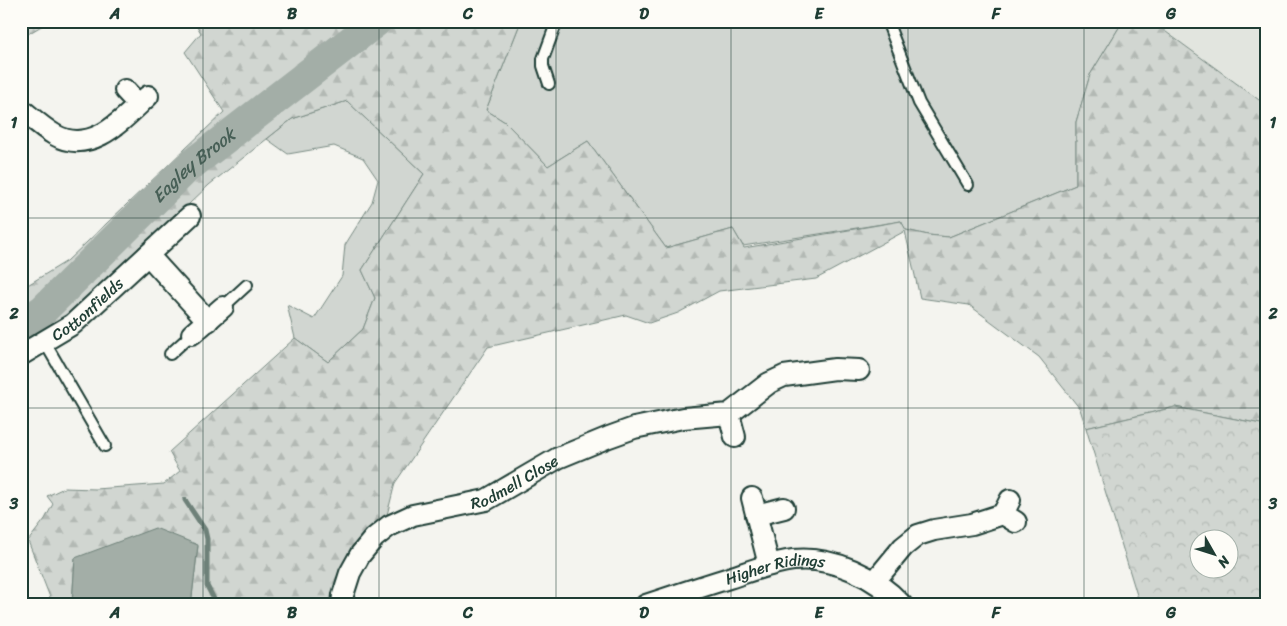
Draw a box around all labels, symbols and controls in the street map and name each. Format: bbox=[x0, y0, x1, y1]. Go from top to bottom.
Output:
text: A bbox=[109, 0, 120, 28]
text: B bbox=[287, 0, 298, 28]
text: C bbox=[462, 0, 474, 28]
text: D bbox=[639, 0, 649, 28]
text: E bbox=[815, 0, 825, 28]
text: F bbox=[991, 0, 1002, 28]
text: G bbox=[1165, 0, 1177, 28]
text: 1 bbox=[11, 108, 18, 137]
text: 1 bbox=[1270, 108, 1277, 137]
water label: Eagley Brook bbox=[144, 118, 245, 211]
street label: Cottonfields bbox=[45, 269, 131, 349]
text: 2 bbox=[8, 299, 19, 328]
text: 2 bbox=[1267, 299, 1278, 328]
street label: Rodmell Close bbox=[468, 446, 564, 517]
text: 3 bbox=[9, 489, 19, 518]
text: 3 bbox=[1268, 489, 1278, 518]
north arrow bbox=[1190, 528, 1240, 578]
street label: Higher Ridings bbox=[721, 545, 828, 593]
text: N bbox=[1211, 549, 1237, 574]
text: A bbox=[109, 598, 120, 626]
text: B bbox=[287, 598, 298, 626]
text: C bbox=[462, 598, 474, 626]
text: D bbox=[639, 598, 649, 626]
text: E bbox=[815, 598, 825, 626]
text: F bbox=[991, 598, 1002, 626]
text: G bbox=[1165, 598, 1177, 626]

